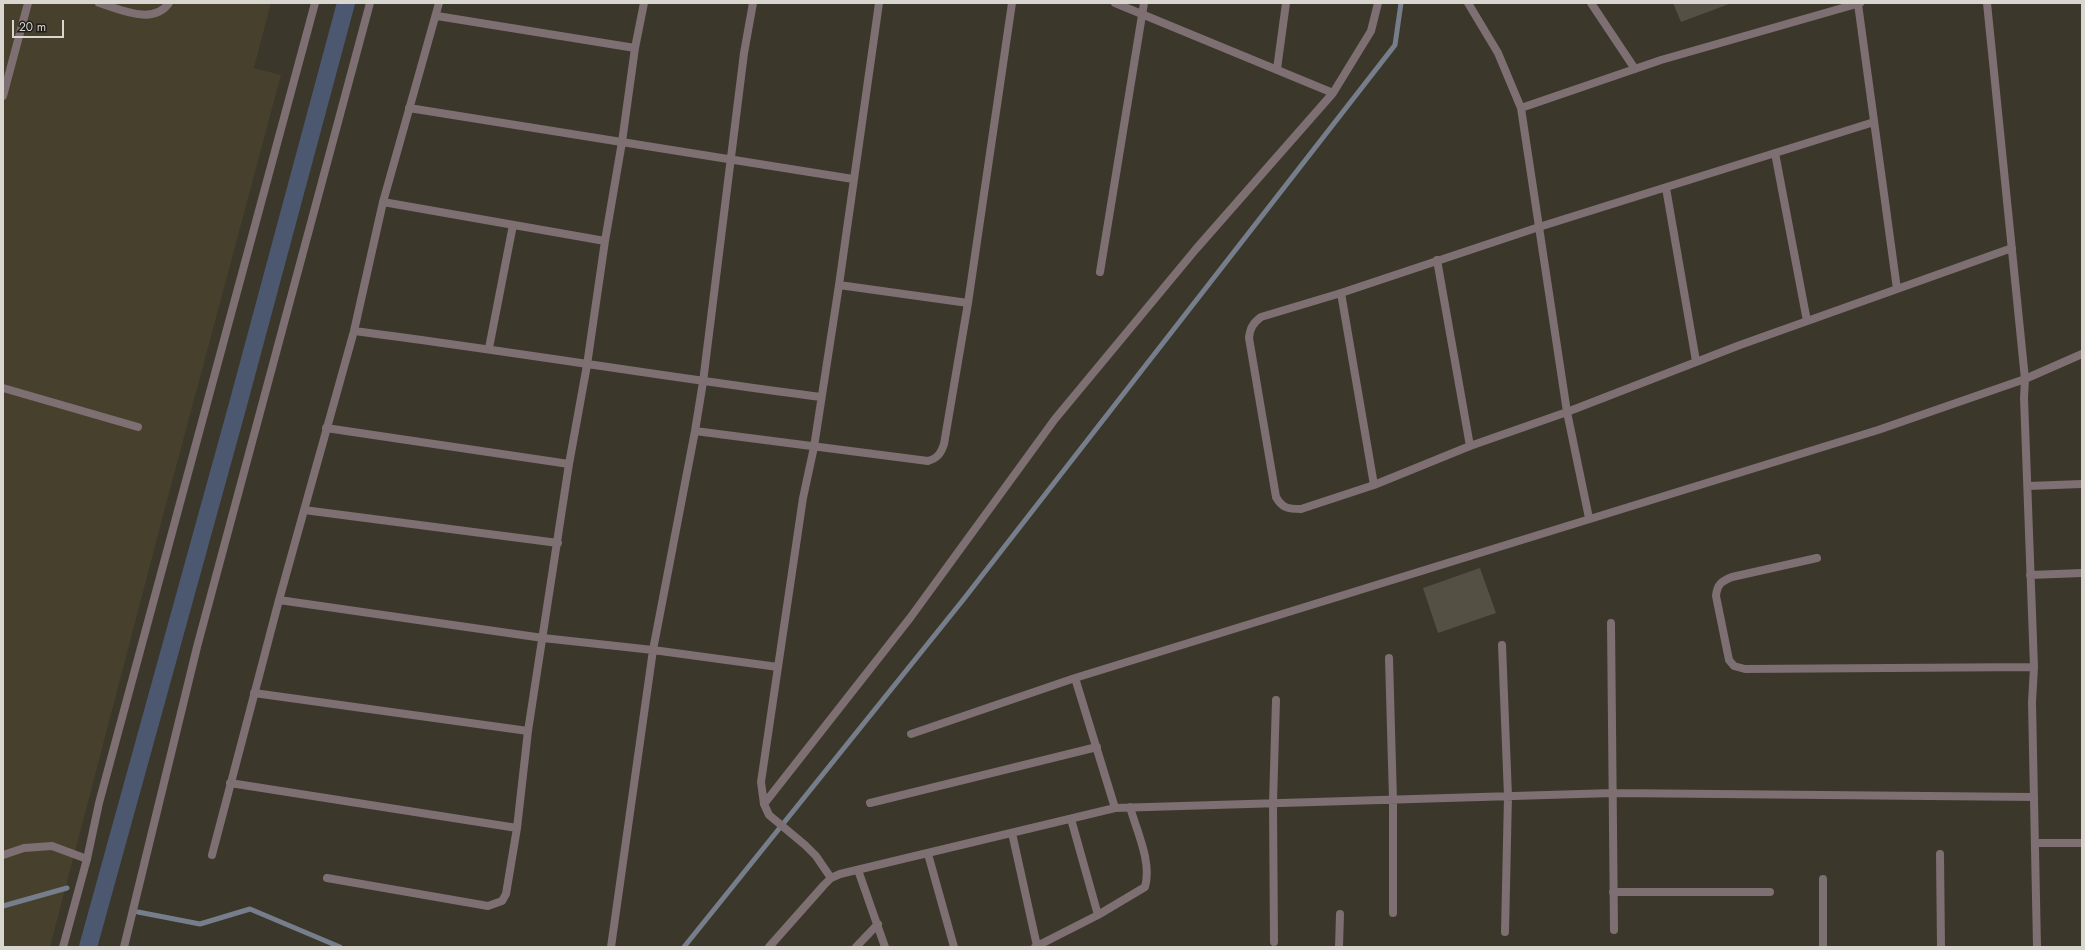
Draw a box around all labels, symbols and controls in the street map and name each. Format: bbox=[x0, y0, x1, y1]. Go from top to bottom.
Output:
scale bar bbox=[14, 12, 66, 38]
text: 20 m bbox=[19, 18, 46, 36]

